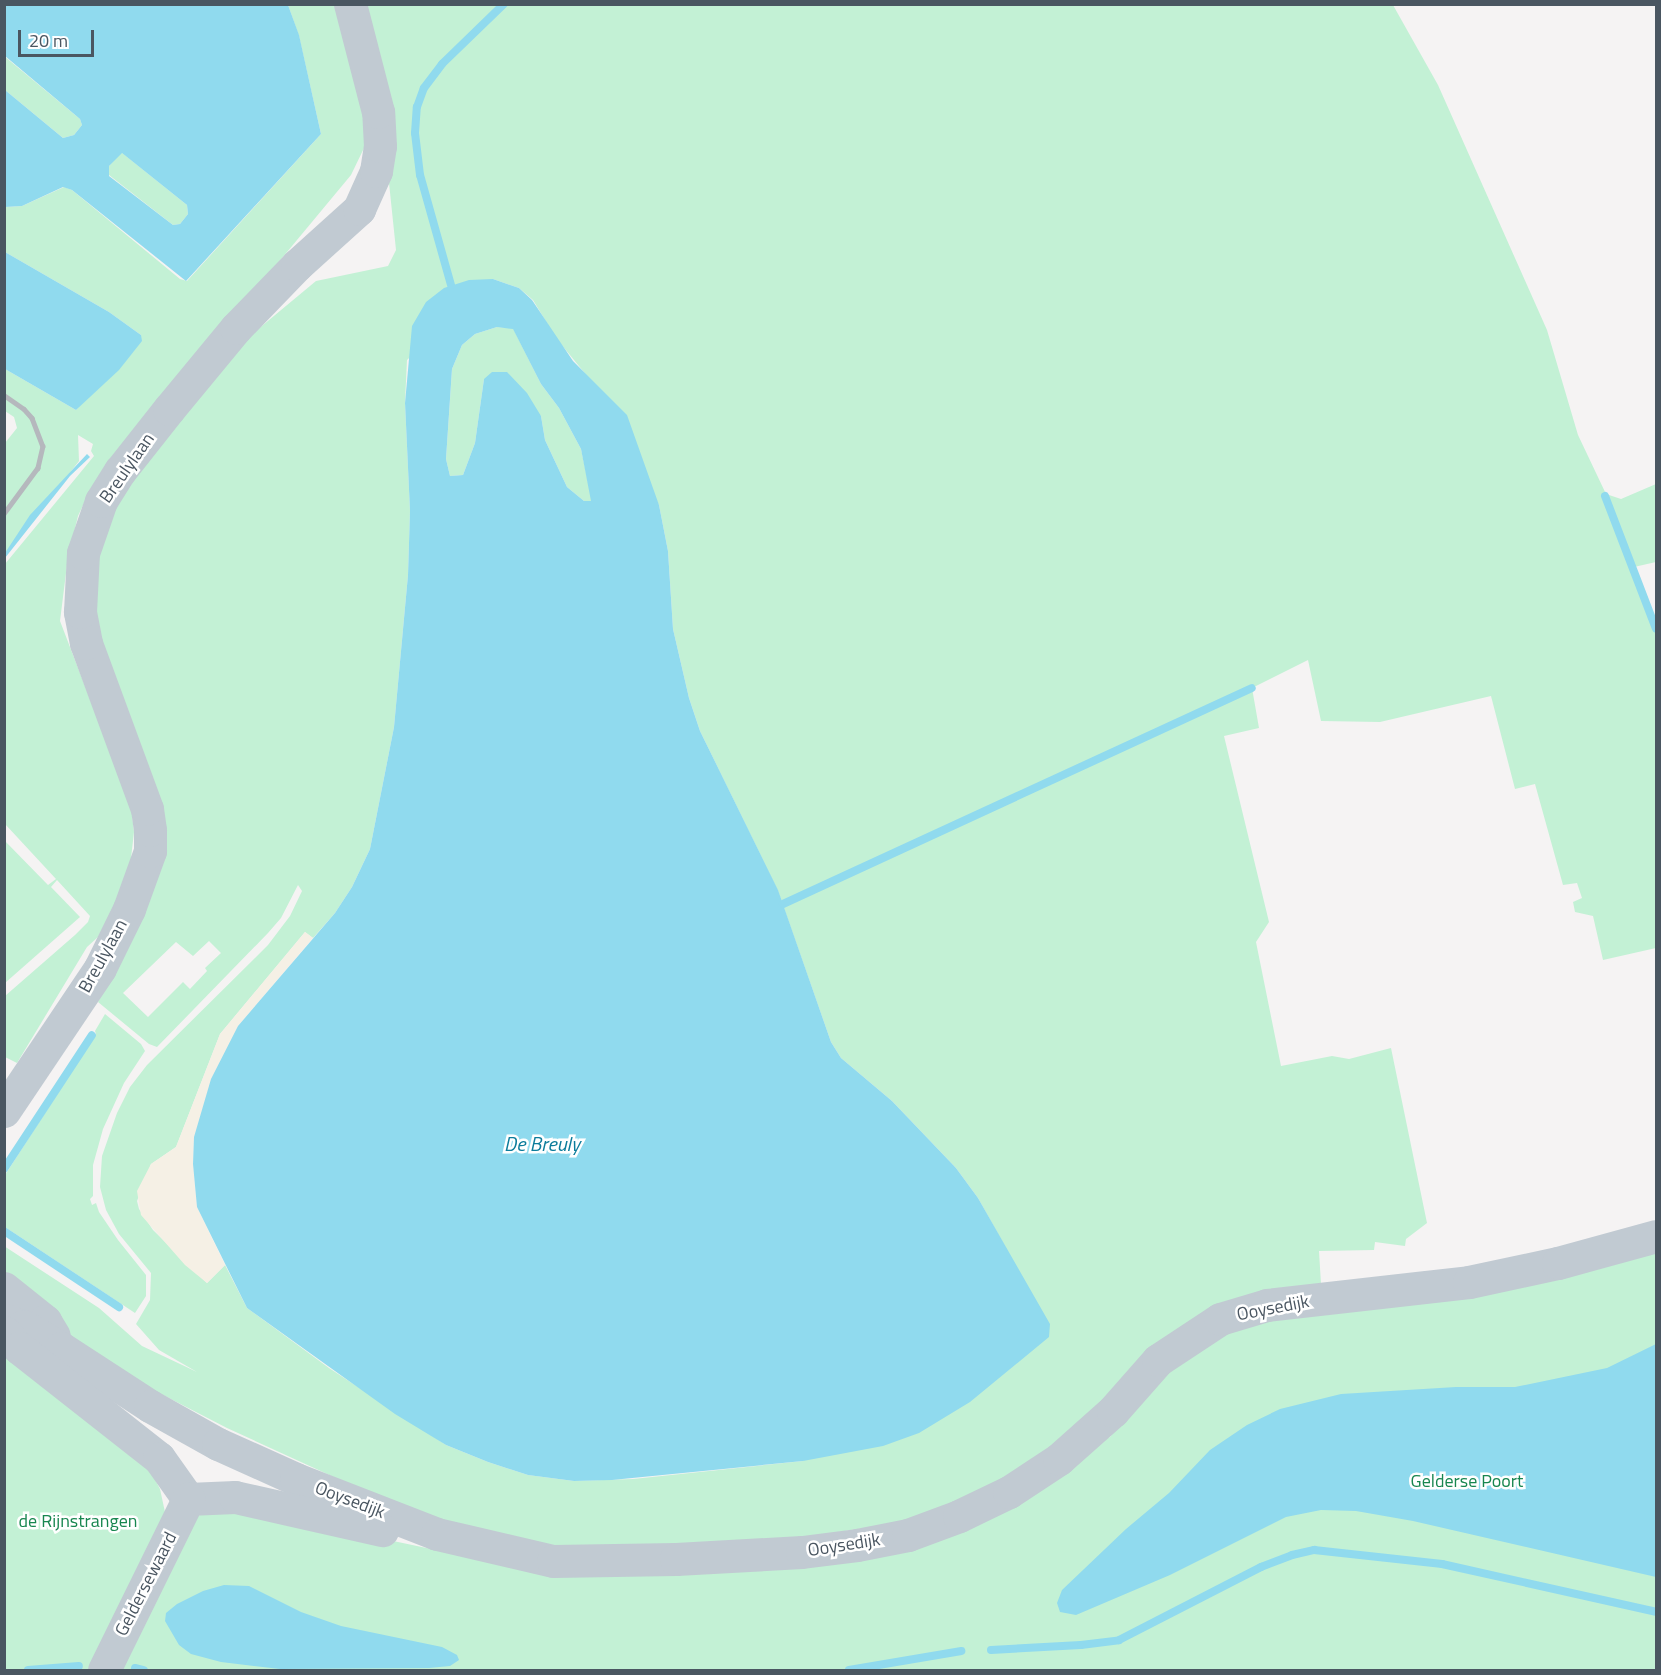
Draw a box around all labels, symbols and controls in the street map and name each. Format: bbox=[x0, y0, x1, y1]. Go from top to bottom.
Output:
scale bar bbox=[21, 18, 98, 56]
text: 20 m bbox=[29, 27, 68, 54]
street label: Breulylaan bbox=[95, 429, 159, 507]
street label: Breulylaan bbox=[74, 916, 132, 996]
water label: De Breuly bbox=[504, 1131, 580, 1155]
street label: Ooysedijk bbox=[1235, 1290, 1311, 1326]
park label: Gelderse Poort bbox=[1411, 1470, 1523, 1492]
street label: Ooysedijk bbox=[312, 1477, 388, 1523]
park label: de Rijnstrangen bbox=[19, 1510, 137, 1532]
street label: Geldersewaard bbox=[111, 1528, 181, 1640]
street label: Ooysedijk bbox=[806, 1529, 882, 1561]

